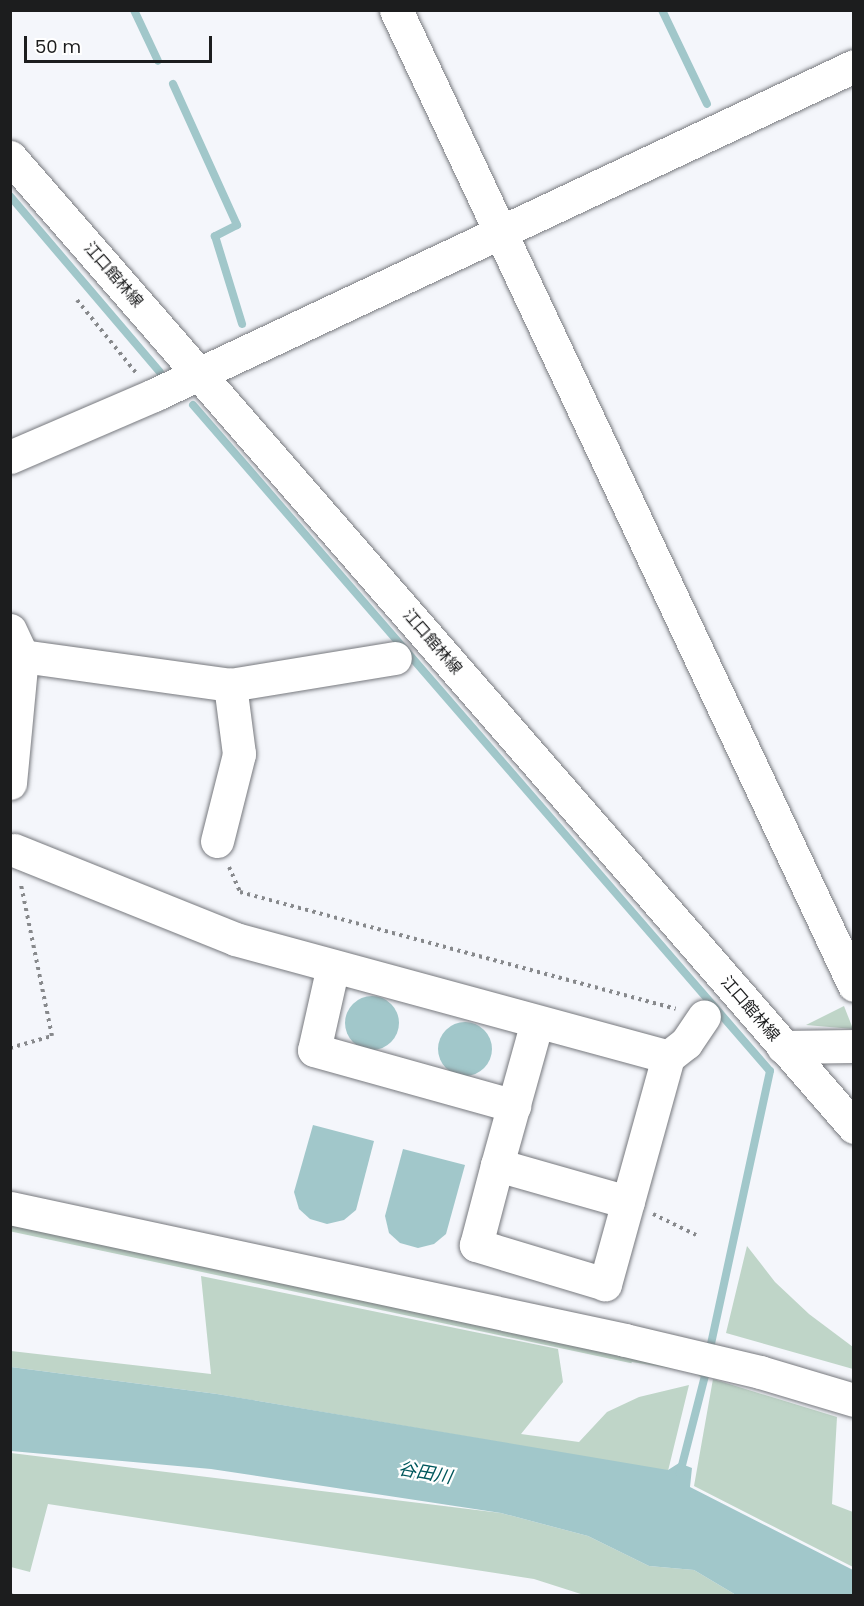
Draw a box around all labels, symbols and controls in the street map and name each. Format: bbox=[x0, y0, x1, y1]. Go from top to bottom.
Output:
scale bar bbox=[27, 24, 214, 62]
text: 50 m bbox=[35, 34, 81, 59]
street label: 江口館林線 bbox=[80, 239, 146, 311]
street label: 江口館林線 bbox=[399, 606, 465, 678]
street label: 江口館林線 bbox=[717, 973, 783, 1045]
water label: 谷田川 bbox=[397, 1458, 453, 1488]

